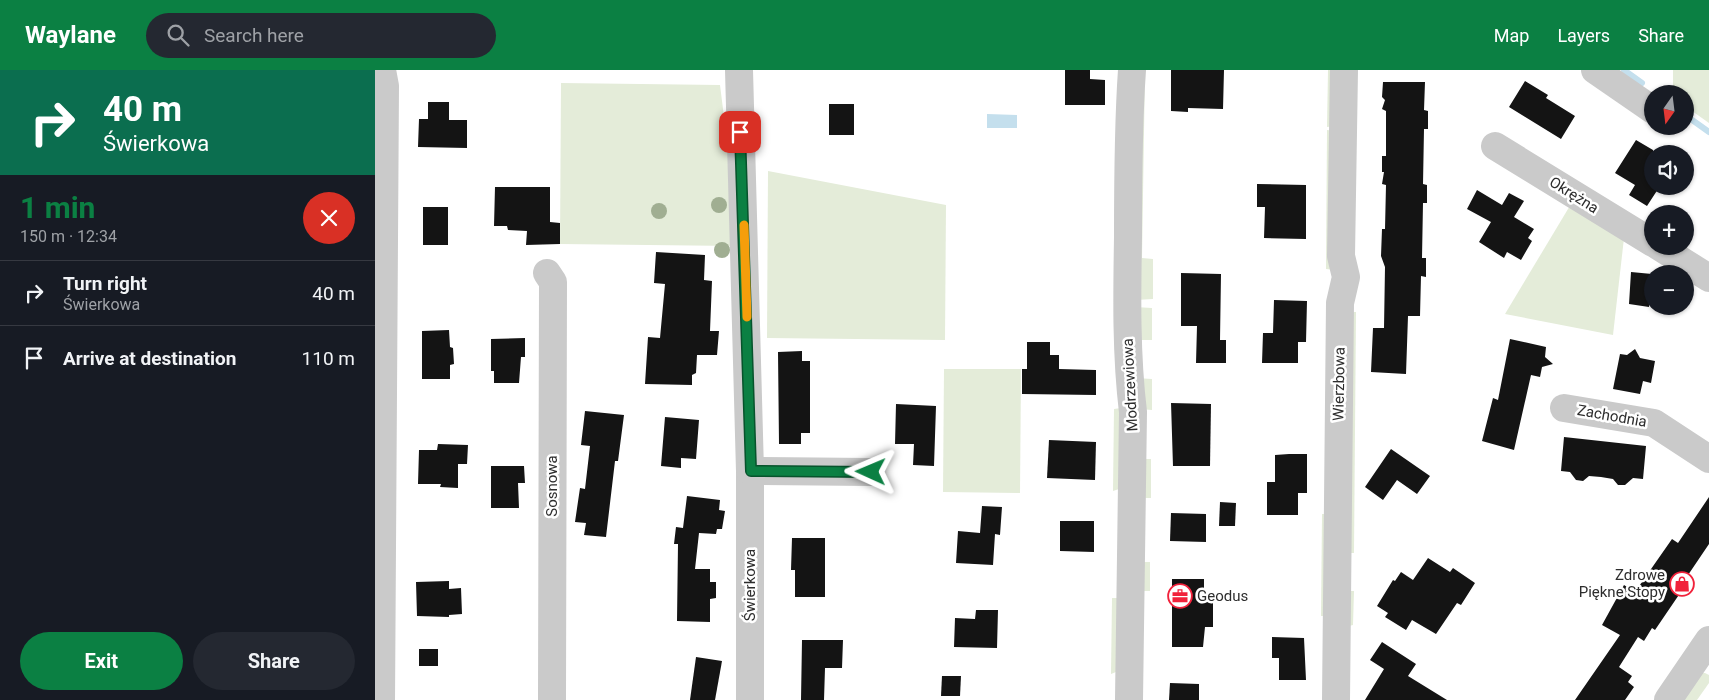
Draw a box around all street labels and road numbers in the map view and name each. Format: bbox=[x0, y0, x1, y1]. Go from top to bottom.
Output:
street label: Okrężna bbox=[1546, 173, 1602, 217]
street label: Modrzewiowa bbox=[1119, 338, 1141, 432]
street label: Wierzbowa bbox=[1329, 347, 1349, 421]
street label: Zachodnia bbox=[1576, 401, 1648, 431]
street label: Sosnowa bbox=[543, 455, 561, 517]
street label: Świerkowa bbox=[741, 549, 759, 621]

